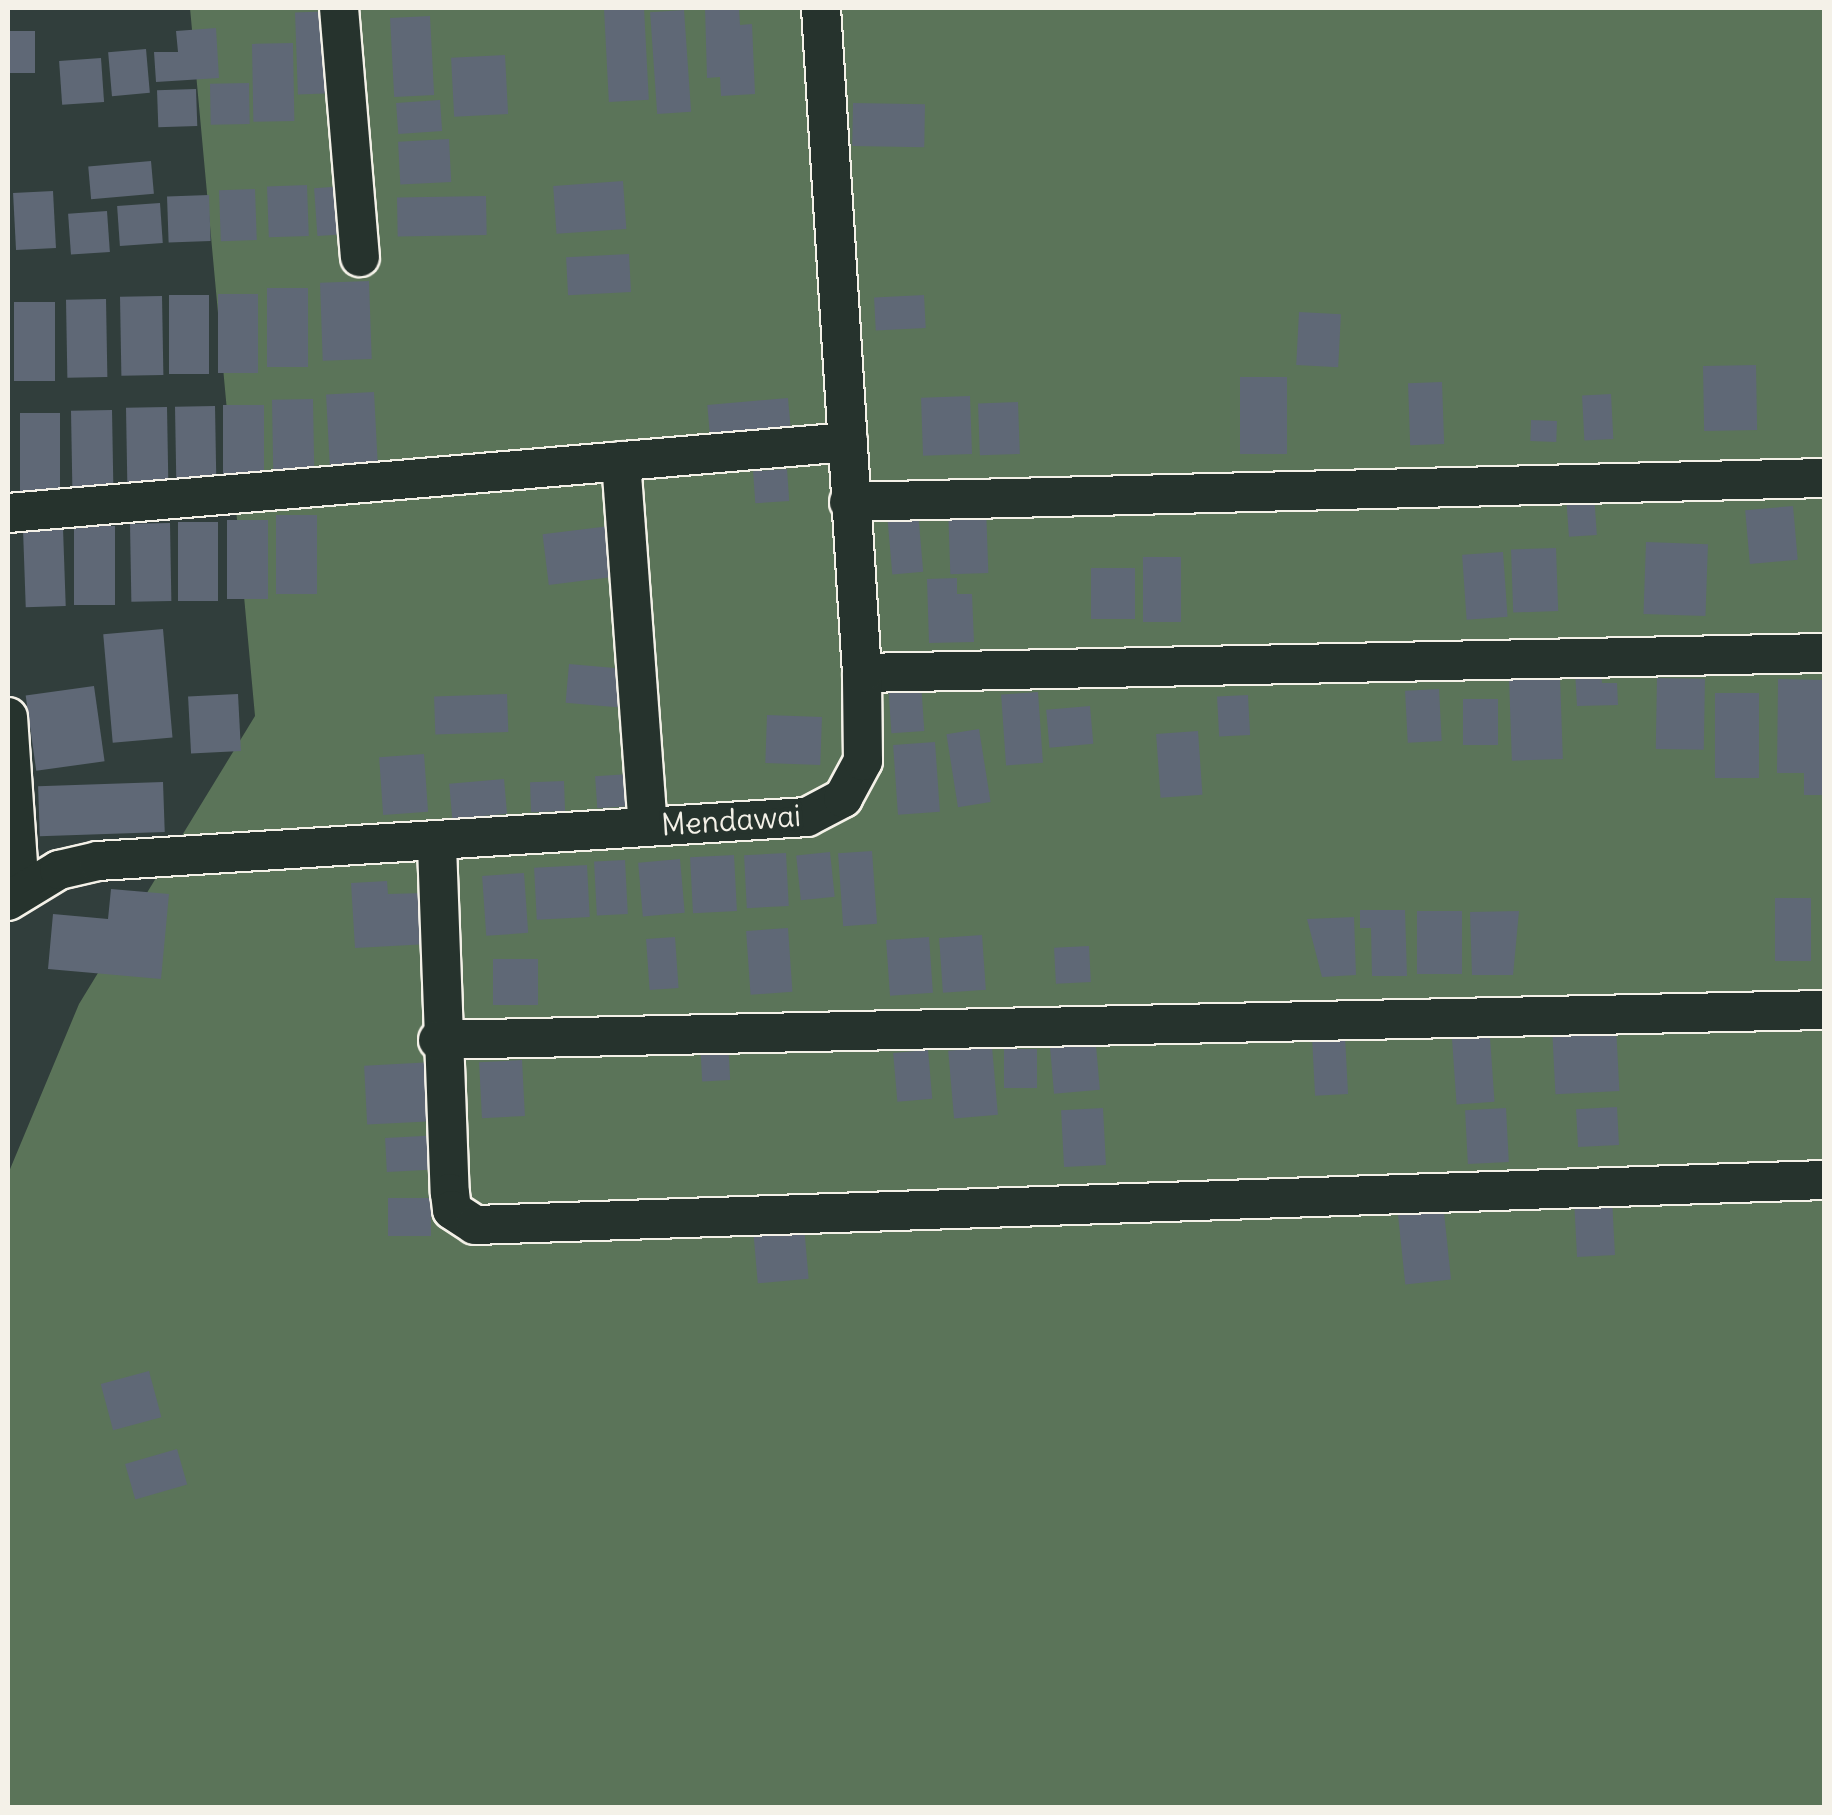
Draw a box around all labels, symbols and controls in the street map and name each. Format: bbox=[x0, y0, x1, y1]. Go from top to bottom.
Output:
street label: Mendawai bbox=[660, 797, 802, 843]

